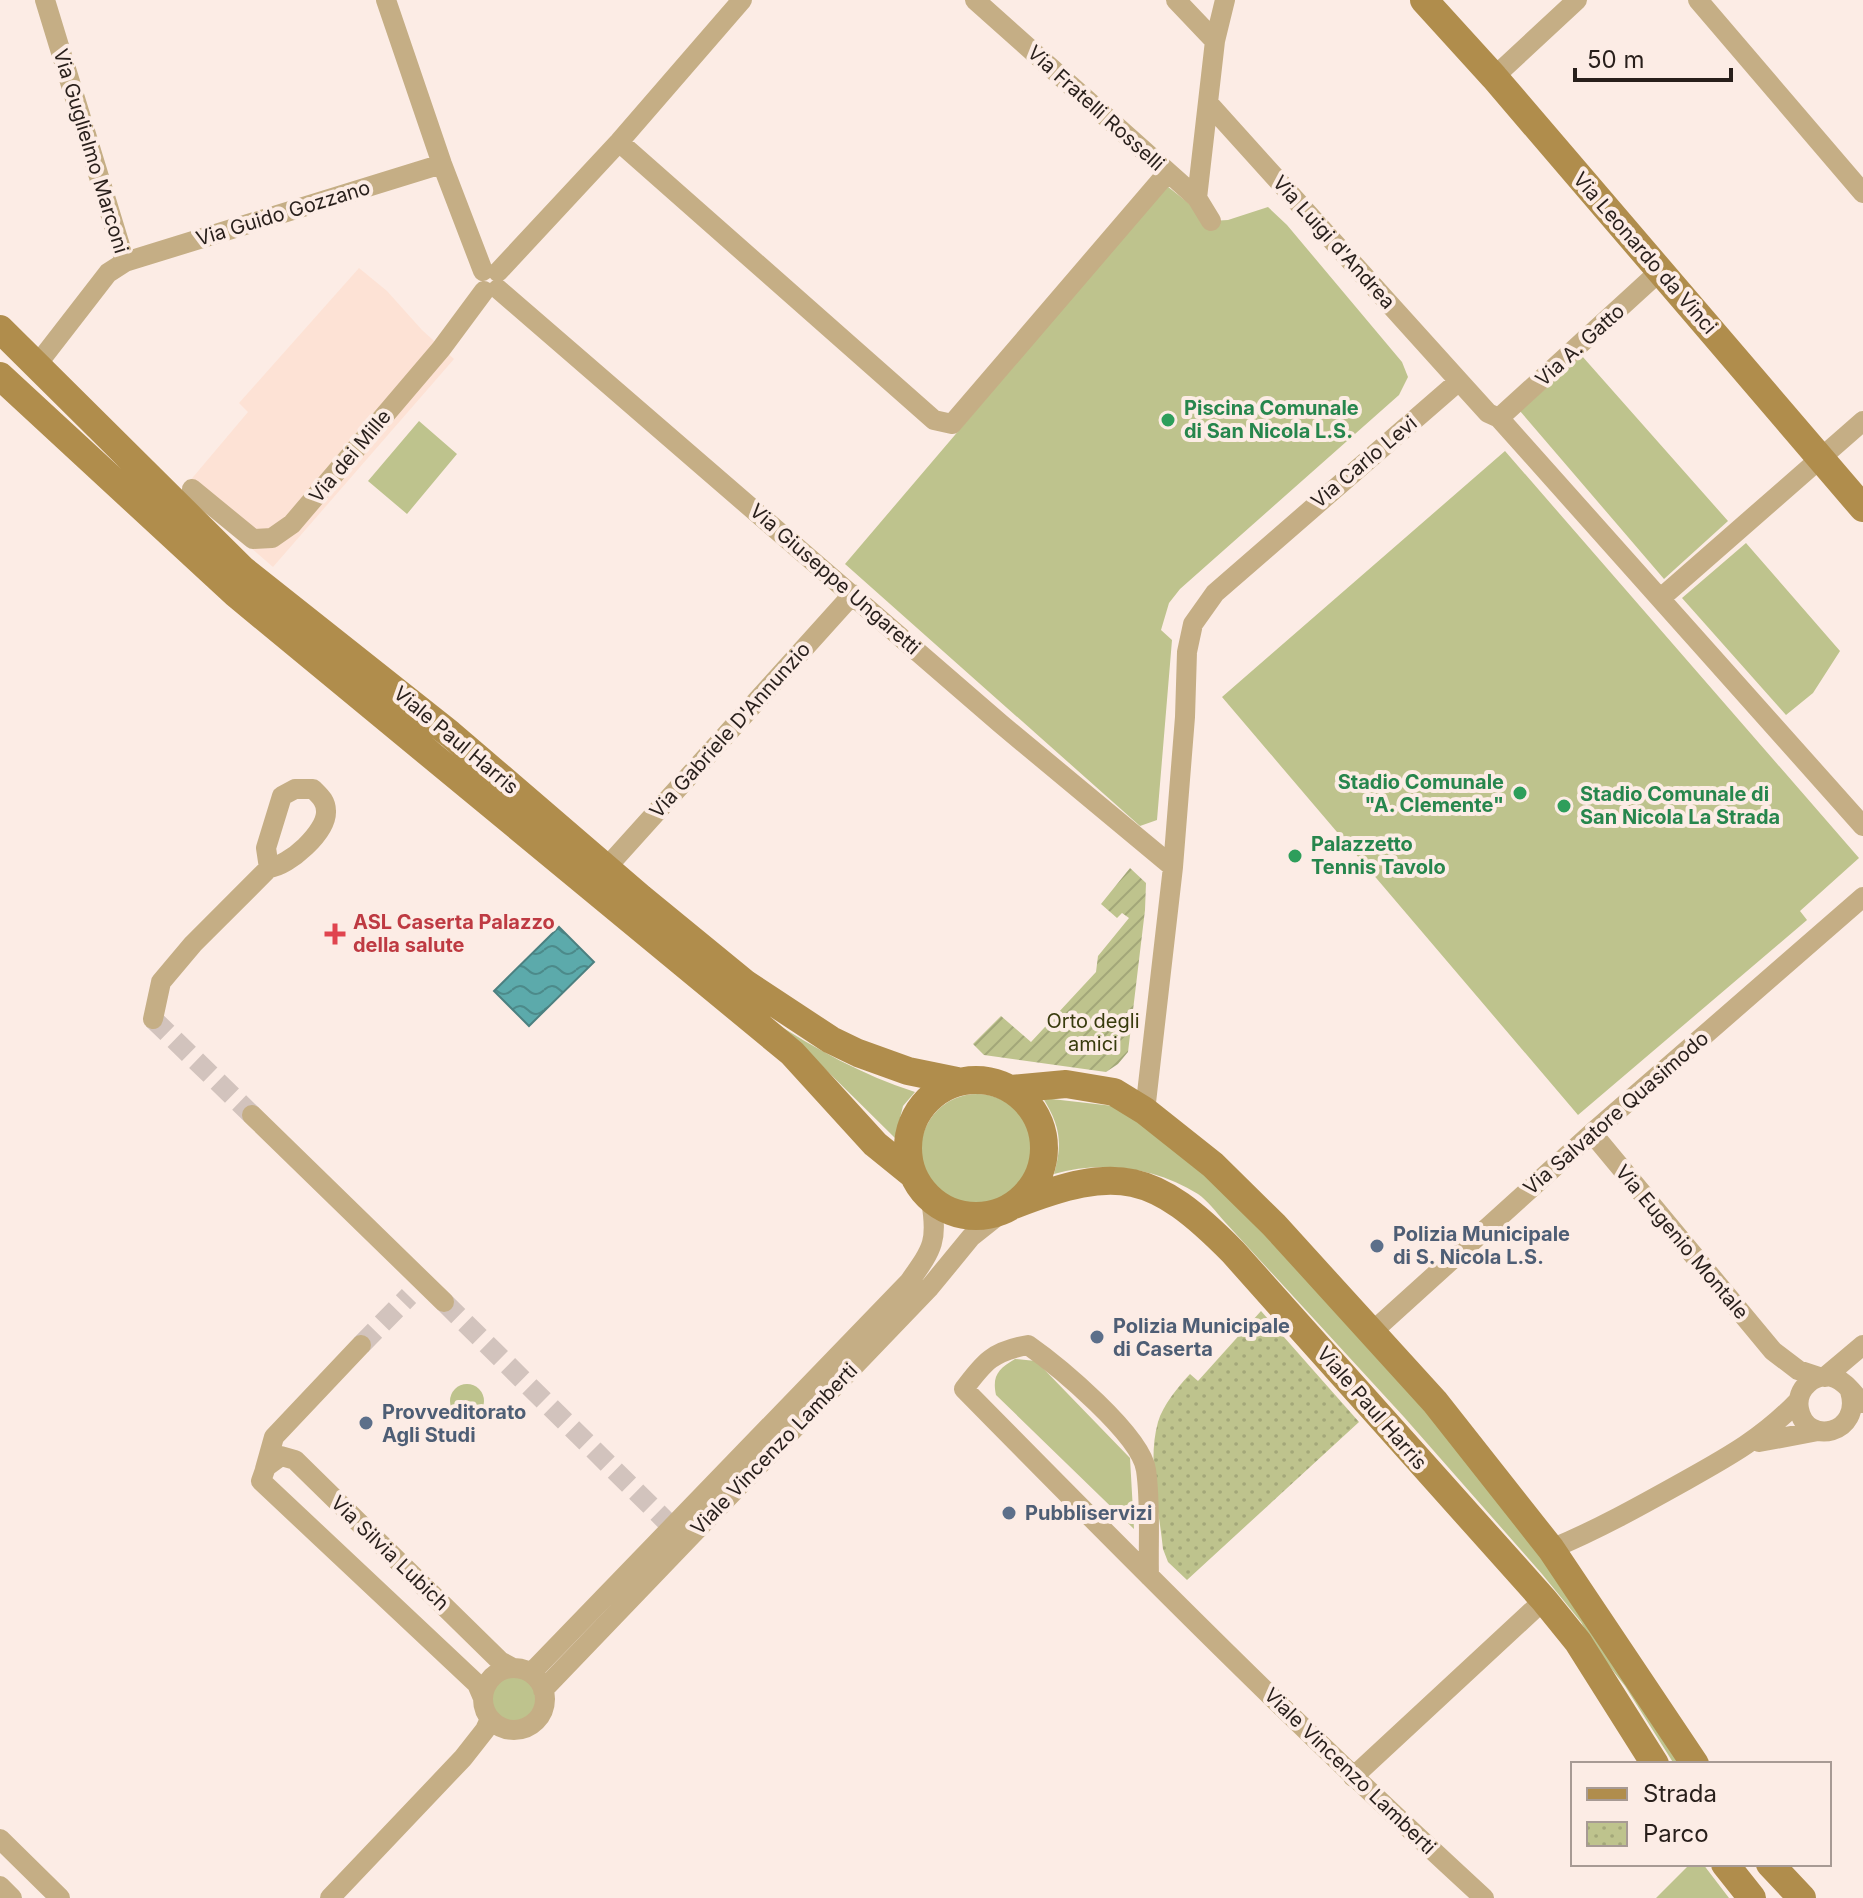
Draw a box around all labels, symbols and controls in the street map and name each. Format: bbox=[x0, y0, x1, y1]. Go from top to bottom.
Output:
scale bar bbox=[1575, 32, 1731, 82]
street label: Via Fratelli Rosselli bbox=[1023, 40, 1169, 176]
text: 50 m bbox=[1587, 45, 1645, 74]
street label: Via Guglielmo Marconi bbox=[48, 46, 134, 256]
street label: Via Leonardo da Vinci bbox=[1568, 167, 1722, 339]
street label: Via Luigi d'Andrea bbox=[1268, 170, 1400, 314]
street label: Via Guido Gozzano bbox=[193, 175, 373, 251]
street label: Via A. Gatto bbox=[1531, 299, 1629, 391]
place label: Piscina Comunale di San Nicola L.S. bbox=[1184, 396, 1359, 443]
street label: Via dei Mille bbox=[304, 405, 396, 507]
marker: Piscina Comunale di San Nicola L.S. bbox=[1159, 411, 1177, 429]
street label: Via Carlo Levi bbox=[1306, 411, 1422, 513]
street label: Via Giuseppe Ungaretti bbox=[745, 499, 925, 659]
street label: Via Gabriele D'Annunzio bbox=[645, 637, 815, 823]
street label: Viale Paul Harris bbox=[389, 681, 523, 799]
place label: Stadio Comunale "A. Clemente" bbox=[1338, 770, 1504, 817]
place label: Stadio Comunale di San Nicola La Strada bbox=[1580, 782, 1780, 829]
marker: Stadio Comunale "A. Clemente" bbox=[1511, 784, 1529, 802]
marker: Stadio Comunale di San Nicola La Strada bbox=[1555, 797, 1573, 815]
place label: Palazzetto Tennis Tavolo bbox=[1311, 832, 1446, 879]
marker: Palazzetto Tennis Tavolo bbox=[1286, 847, 1304, 865]
place label: ASL Caserta Palazzo della salute bbox=[353, 910, 555, 957]
marker: ASL Caserta Palazzo della salute bbox=[324, 923, 346, 945]
park label: Orto degli amici bbox=[1047, 1009, 1139, 1056]
street label: Via Salvatore Quasimodo bbox=[1519, 1026, 1713, 1200]
street label: Via Eugenio Montale bbox=[1611, 1160, 1753, 1324]
place label: Polizia Municipale di S. Nicola L.S. bbox=[1393, 1222, 1570, 1269]
marker: Polizia Municipale di S. Nicola L.S. bbox=[1368, 1237, 1386, 1255]
place label: Polizia Municipale di Caserta bbox=[1113, 1314, 1290, 1361]
marker: Polizia Municipale di Caserta bbox=[1088, 1328, 1106, 1346]
street label: Viale Paul Harris bbox=[1312, 1341, 1432, 1475]
street label: Viale Vincenzo Lamberti bbox=[686, 1358, 862, 1540]
place label: Provveditorato Agli Studi bbox=[382, 1400, 526, 1447]
marker: Provveditorato Agli Studi bbox=[357, 1414, 375, 1432]
street label: Via Silvia Lubich bbox=[326, 1491, 454, 1615]
place label: Pubbliservizi bbox=[1025, 1501, 1152, 1525]
marker: Pubbliservizi bbox=[1000, 1504, 1018, 1522]
street label: Viale Vincenzo Lamberti bbox=[1259, 1683, 1441, 1859]
legend bbox=[1571, 1762, 1831, 1866]
text: Strada bbox=[1643, 1779, 1717, 1808]
text: Parco bbox=[1643, 1819, 1709, 1848]

